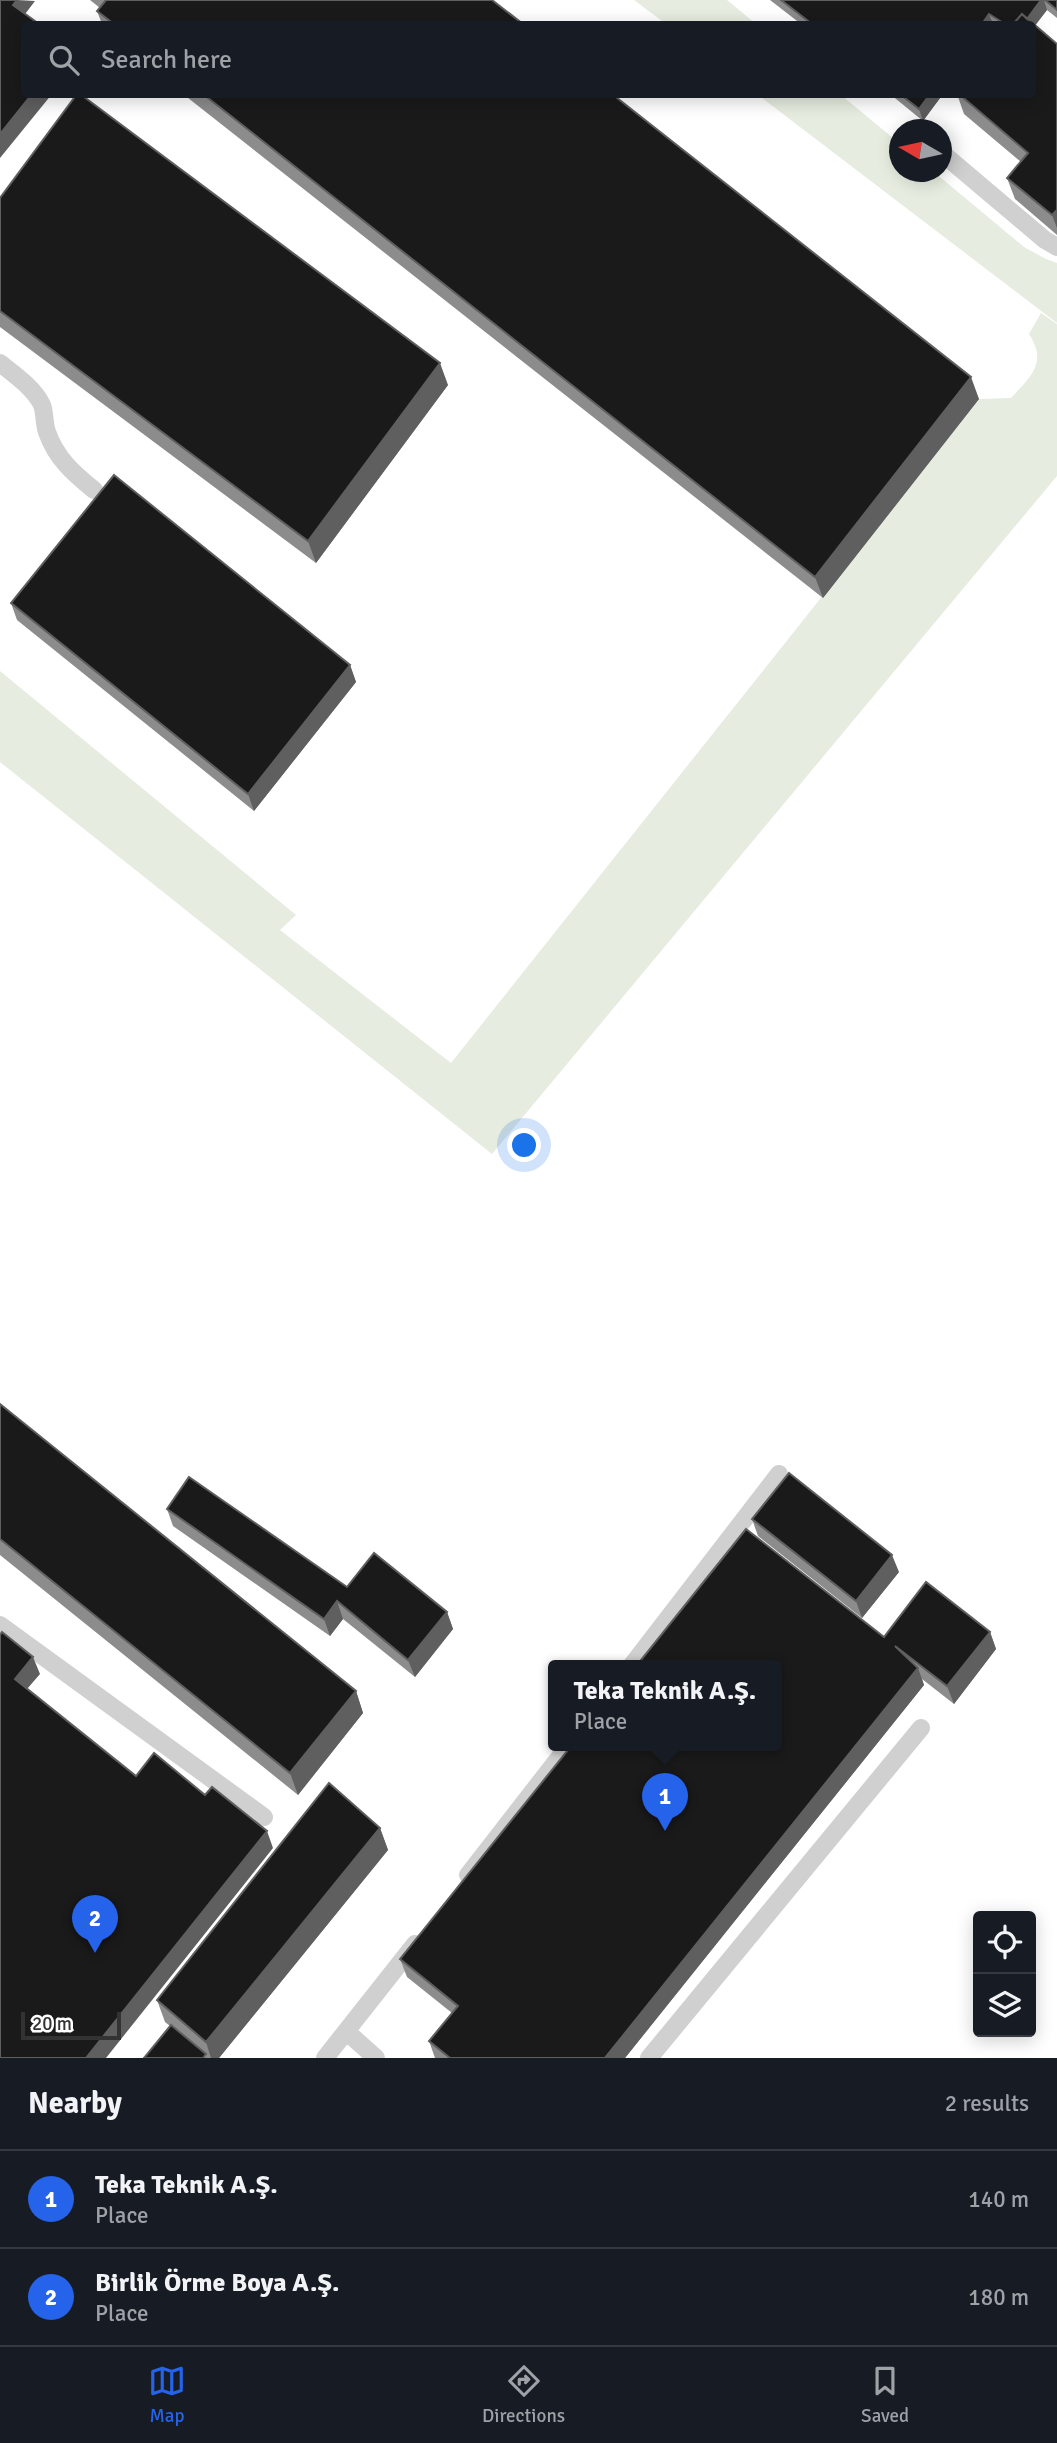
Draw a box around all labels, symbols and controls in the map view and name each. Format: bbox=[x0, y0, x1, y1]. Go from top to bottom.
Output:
search box bbox=[21, 21, 1036, 98]
icon: search bbox=[45, 41, 83, 79]
text: Search here bbox=[101, 44, 232, 76]
north arrow bbox=[889, 119, 952, 182]
your location bbox=[507, 1128, 541, 1162]
popup bbox=[548, 1660, 782, 1751]
text: Teka Teknik A.Ş. bbox=[574, 1675, 756, 1707]
text: Place bbox=[574, 1707, 627, 1736]
pin: 1 bbox=[642, 1773, 688, 1831]
pin: 2 bbox=[72, 1895, 118, 1953]
map controls bbox=[973, 1911, 1036, 2037]
button: locate bbox=[973, 1911, 1036, 1974]
button: layers bbox=[973, 1974, 1036, 2037]
scale bar bbox=[21, 2009, 121, 2041]
text: 20 m bbox=[32, 2012, 72, 2036]
text: Nearby bbox=[28, 2085, 122, 2122]
text: 2 results bbox=[945, 2089, 1029, 2118]
text: Teka Teknik A.Ş. bbox=[95, 2169, 278, 2201]
text: 1 bbox=[45, 2185, 57, 2214]
text: 140 m bbox=[968, 2185, 1029, 2214]
text: Place bbox=[95, 2201, 149, 2230]
text: Birlik Örme Boya A.Ş. bbox=[95, 2267, 339, 2299]
text: 2 bbox=[45, 2283, 57, 2312]
text: 180 m bbox=[968, 2283, 1029, 2312]
text: Place bbox=[95, 2299, 149, 2328]
tab: Map bbox=[148, 2362, 186, 2428]
tab: Directions bbox=[482, 2362, 565, 2428]
tab: Saved bbox=[861, 2362, 909, 2428]

